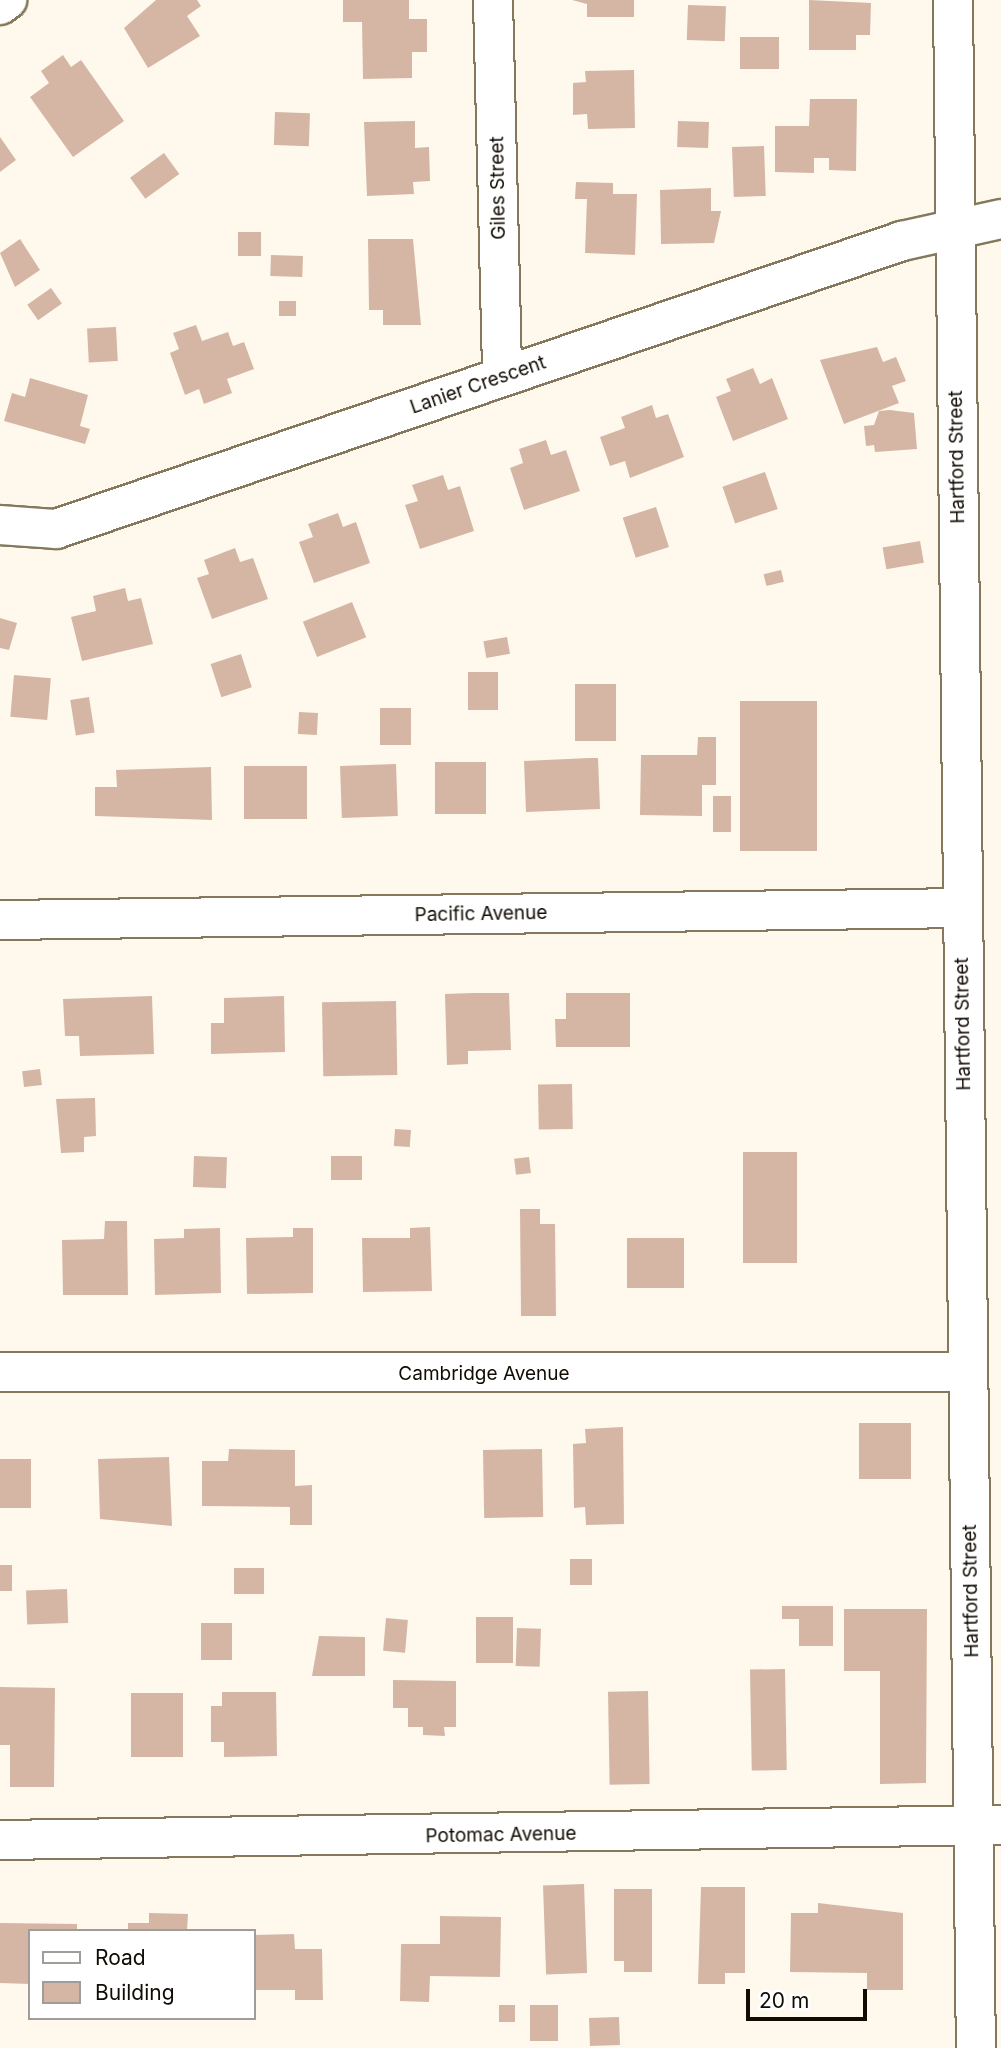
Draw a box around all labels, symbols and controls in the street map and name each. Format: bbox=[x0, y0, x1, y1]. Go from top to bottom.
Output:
street label: Giles Street bbox=[486, 136, 510, 240]
street label: Lanier Crescent bbox=[407, 351, 549, 419]
street label: Hartford Street bbox=[944, 390, 970, 524]
street label: Pacific Avenue bbox=[414, 901, 548, 927]
street label: Hartford Street bbox=[950, 957, 976, 1091]
street label: Cambridge Avenue bbox=[398, 1363, 570, 1385]
street label: Hartford Street bbox=[958, 1524, 984, 1658]
street label: Potomac Avenue bbox=[425, 1822, 577, 1848]
legend bbox=[28, 1929, 256, 2020]
text: Road bbox=[95, 1945, 146, 1970]
scale bar bbox=[749, 1974, 870, 2018]
text: Building bbox=[95, 1980, 175, 2005]
text: 20 m bbox=[759, 1988, 809, 2013]

